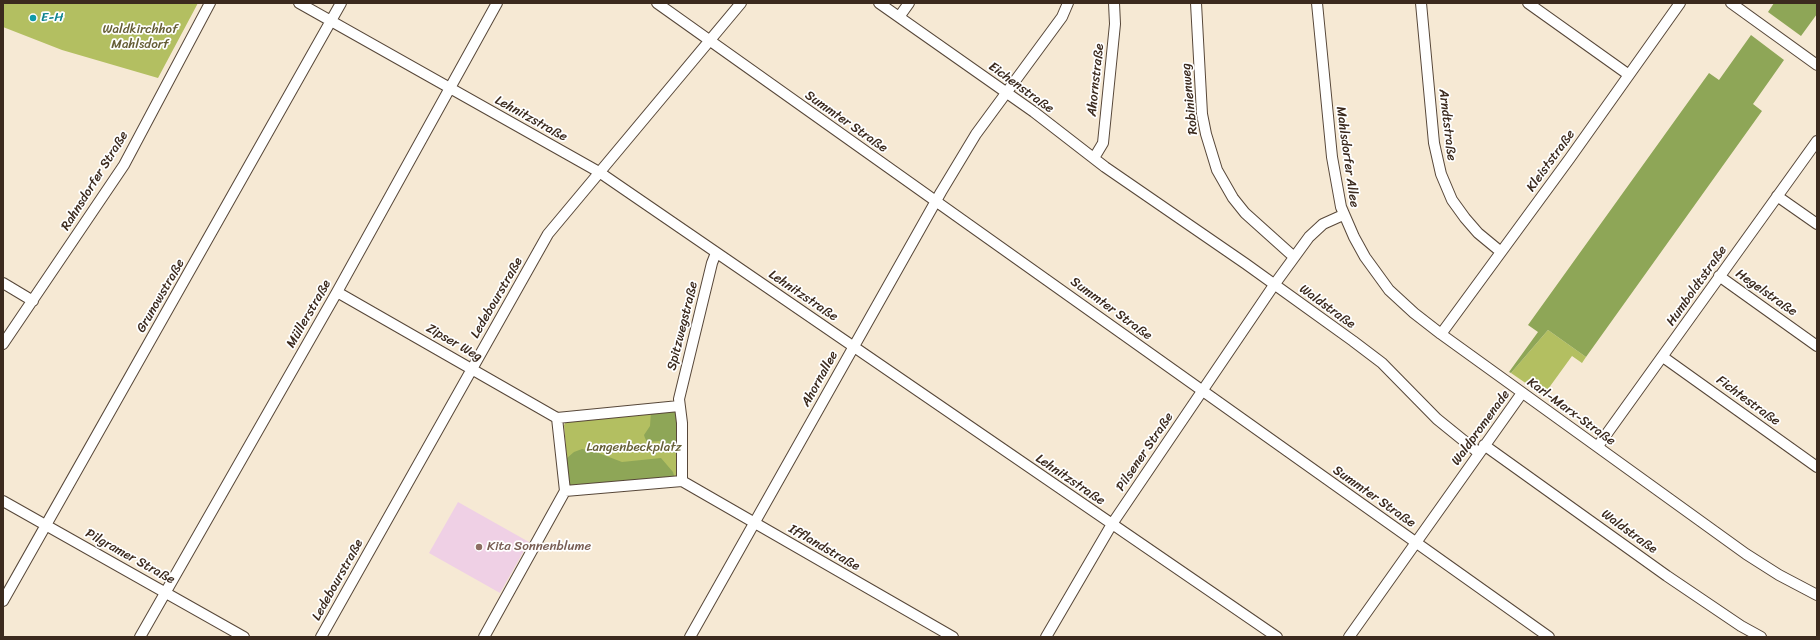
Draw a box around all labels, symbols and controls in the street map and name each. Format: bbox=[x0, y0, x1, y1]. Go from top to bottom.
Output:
place label: E-H bbox=[41, 10, 63, 26]
marker: E-H bbox=[28, 13, 38, 23]
park label: Waldkirchhof Mahlsdorf bbox=[102, 22, 178, 53]
street label: Ahornstraße bbox=[1084, 43, 1108, 117]
street label: Eichenstraße bbox=[985, 59, 1057, 117]
street label: Robinienweg bbox=[1178, 62, 1202, 136]
street label: Summter Straße bbox=[802, 88, 890, 156]
street label: Arndtstraße bbox=[1435, 88, 1459, 162]
street label: Lehnitzstraße bbox=[492, 93, 570, 145]
street label: Mahlsdorfer Allee bbox=[1332, 106, 1362, 208]
street label: Kleiststraße bbox=[1523, 127, 1579, 195]
street label: Rahnsdorfer Straße bbox=[58, 128, 132, 234]
street label: Humboldtstraße bbox=[1664, 243, 1730, 329]
street label: Ledebourstraße bbox=[468, 255, 526, 341]
street label: Grunowstraße bbox=[134, 257, 188, 335]
street label: Hegelstraße bbox=[1732, 266, 1800, 320]
street label: Lehnitzstraße bbox=[765, 267, 841, 325]
street label: Summter Straße bbox=[1067, 274, 1155, 344]
street label: Müllerstraße bbox=[283, 277, 335, 351]
street label: Spitzwegstraße bbox=[664, 280, 702, 372]
street label: Waldstraße bbox=[1296, 282, 1358, 332]
street label: Zipser Weg bbox=[423, 321, 485, 365]
street label: Ahornallee bbox=[798, 348, 842, 410]
street label: Fichtestraße bbox=[1713, 373, 1783, 429]
street label: Karl-Marx-Straße bbox=[1524, 375, 1618, 449]
street label: Waldpromenade bbox=[1448, 387, 1514, 469]
street label: Pilsener Straße bbox=[1113, 410, 1177, 494]
park label: Langenbeckplatz bbox=[586, 440, 682, 456]
street label: Lehnitzstraße bbox=[1032, 451, 1108, 509]
street label: Summter Straße bbox=[1330, 463, 1418, 531]
street label: Waldstraße bbox=[1598, 507, 1660, 557]
street label: Ifflandstraße bbox=[786, 521, 862, 575]
street label: Pilgramer Straße bbox=[83, 526, 177, 588]
street label: Ledebourstraße bbox=[309, 537, 367, 623]
place label: Kita Sonnenblume bbox=[487, 539, 591, 555]
marker: Kita Sonnenblume bbox=[474, 542, 484, 552]

